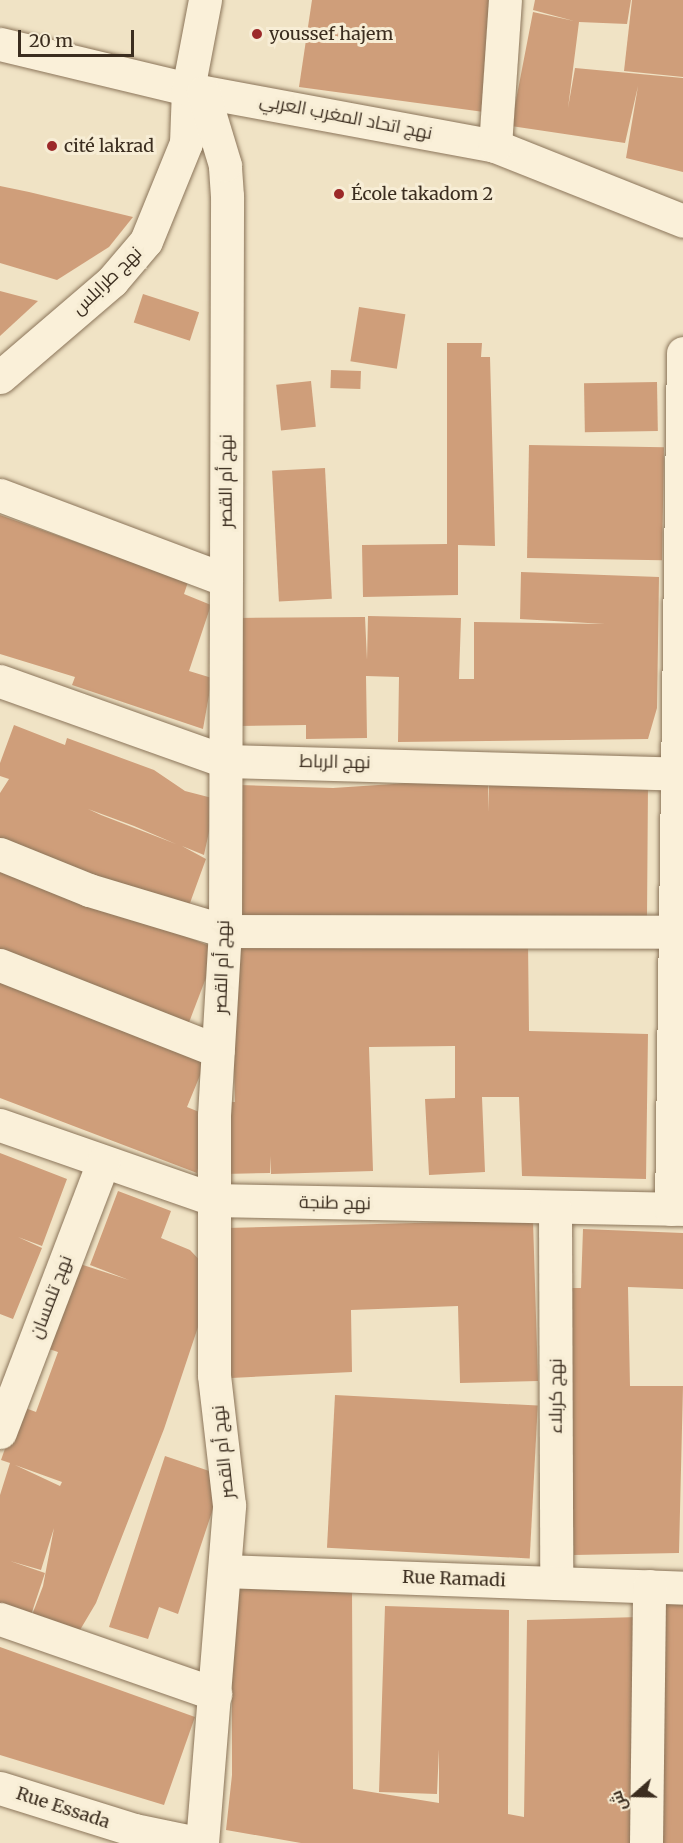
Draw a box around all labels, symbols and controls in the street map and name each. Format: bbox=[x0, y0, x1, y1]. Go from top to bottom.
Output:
scale bar bbox=[21, 18, 136, 56]
place label: youssef hajem bbox=[269, 23, 393, 45]
marker: youssef hajem bbox=[250, 27, 264, 41]
text: 20 m bbox=[29, 29, 73, 52]
street label: نهج اتحاد المغرب العربي bbox=[258, 90, 434, 144]
place label: cité lakrad bbox=[64, 135, 154, 157]
marker: cité lakrad bbox=[45, 139, 59, 153]
place label: École takadom 2 bbox=[351, 183, 493, 205]
marker: École takadom 2 bbox=[332, 187, 346, 201]
street label: نهج طرابلس bbox=[68, 242, 146, 320]
street label: نهج أم القصر bbox=[215, 434, 237, 528]
street label: نهج الرباط bbox=[299, 751, 371, 773]
street label: نهج أم القصر bbox=[210, 920, 234, 1014]
street label: نهج طنجة bbox=[299, 1192, 371, 1214]
street label: نهج تلمسان bbox=[25, 1252, 77, 1342]
street label: نهج كربلاء bbox=[545, 1358, 567, 1434]
street label: نهج أم القصر bbox=[207, 1404, 239, 1500]
street label: Rue Ramadi bbox=[402, 1566, 506, 1592]
north arrow bbox=[605, 1765, 665, 1825]
street label: Rue Essada bbox=[13, 1783, 113, 1833]
text: ش bbox=[605, 1788, 631, 1814]

